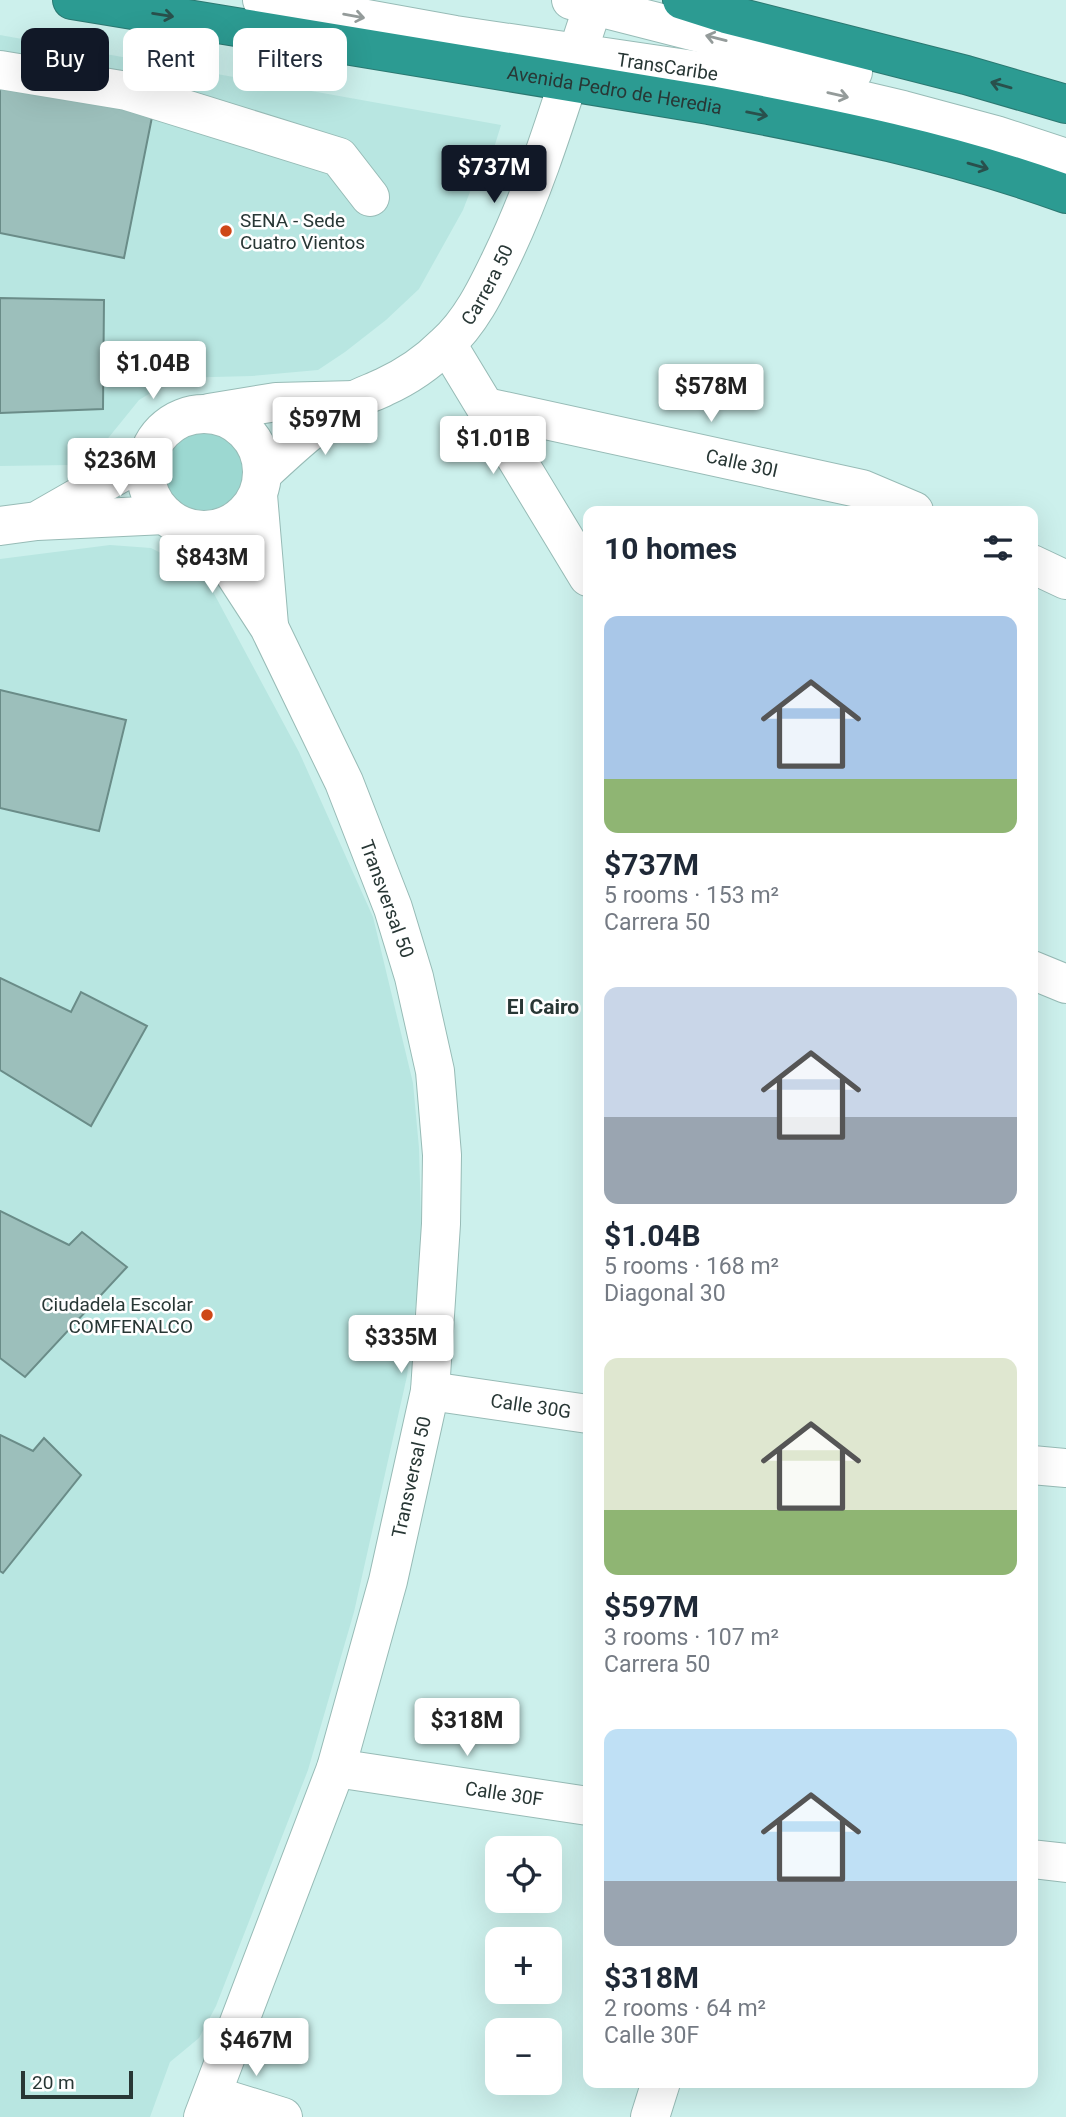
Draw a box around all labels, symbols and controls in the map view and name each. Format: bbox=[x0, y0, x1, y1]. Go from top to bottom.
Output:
one-way arrow bbox=[151, 9, 174, 22]
one-way arrow bbox=[342, 10, 365, 24]
chip: Buy bbox=[21, 28, 109, 91]
chip: Rent bbox=[123, 28, 219, 91]
chip: Filters bbox=[233, 28, 347, 91]
one-way arrow bbox=[706, 31, 728, 44]
street label: TransCaribe bbox=[615, 48, 720, 85]
street label: Avenida Pedro de Heredia bbox=[505, 60, 724, 119]
one-way arrow bbox=[990, 77, 1012, 90]
one-way arrow bbox=[826, 89, 849, 102]
one-way arrow bbox=[745, 108, 768, 121]
pin: $737M bbox=[445, 146, 543, 205]
text: $737M bbox=[458, 154, 530, 181]
one-way arrow bbox=[967, 161, 989, 174]
place label: SENA - Sede Cuatro Vientos bbox=[240, 209, 365, 254]
marker: SENA - Sede Cuatro Vientos bbox=[218, 223, 234, 239]
street label: Carrera 50 bbox=[456, 241, 518, 329]
pin: $1.04B bbox=[96, 342, 210, 401]
text: $1.04B bbox=[116, 350, 190, 377]
pin: $578M bbox=[662, 364, 760, 424]
text: $578M bbox=[675, 373, 747, 400]
pin: $597M bbox=[276, 398, 374, 457]
text: $597M bbox=[289, 406, 361, 433]
pin: $1.01B bbox=[436, 416, 550, 476]
text: $1.01B bbox=[456, 425, 530, 452]
pin: $236M bbox=[71, 438, 169, 498]
street label: Calle 30I bbox=[704, 444, 780, 482]
text: $236M bbox=[84, 447, 156, 474]
icon: filters bbox=[979, 529, 1017, 567]
text: 10 homes bbox=[604, 531, 737, 566]
pin: $843M bbox=[163, 536, 261, 595]
text: $843M bbox=[176, 544, 248, 571]
icon: home bbox=[748, 661, 874, 787]
street label: Transversal 50 bbox=[355, 837, 419, 961]
text: $737M bbox=[604, 847, 699, 882]
text: 5 rooms · 153 m² bbox=[604, 882, 779, 909]
text: Carrera 50 bbox=[604, 909, 710, 936]
district label: El Cairo bbox=[507, 995, 579, 1019]
icon: home bbox=[748, 1032, 874, 1158]
text: $1.04B bbox=[604, 1218, 701, 1253]
text: 5 rooms · 168 m² bbox=[604, 1253, 779, 1280]
text: Diagonal 30 bbox=[604, 1280, 726, 1307]
place label: Ciudadela Escolar COMFENALCO bbox=[41, 1293, 194, 1338]
marker: Ciudadela Escolar COMFENALCO bbox=[199, 1307, 215, 1323]
pin: $335M bbox=[352, 1316, 450, 1375]
text: $335M bbox=[365, 1324, 437, 1351]
street label: Calle 30G bbox=[489, 1388, 573, 1423]
icon: home bbox=[748, 1403, 874, 1529]
street label: Transversal 50 bbox=[386, 1414, 436, 1540]
text: $597M bbox=[604, 1589, 699, 1624]
text: 3 rooms · 107 m² bbox=[604, 1624, 779, 1651]
text: Carrera 50 bbox=[604, 1651, 710, 1678]
pin: $318M bbox=[418, 1698, 516, 1758]
text: $318M bbox=[431, 1707, 503, 1734]
icon: home bbox=[748, 1774, 874, 1900]
street label: Calle 30F bbox=[463, 1776, 545, 1811]
map controls bbox=[485, 1836, 562, 2095]
button: locate bbox=[485, 1836, 562, 1913]
button: + bbox=[485, 1927, 562, 2004]
text: $318M bbox=[604, 1960, 699, 1995]
text: 2 rooms · 64 m² bbox=[604, 1995, 766, 2022]
pin: $467M bbox=[207, 2018, 305, 2078]
button: − bbox=[485, 2018, 562, 2095]
text: Calle 30F bbox=[604, 2022, 699, 2049]
text: $467M bbox=[220, 2027, 292, 2054]
scale bar bbox=[21, 2068, 133, 2100]
text: 20 m bbox=[32, 2071, 75, 2094]

